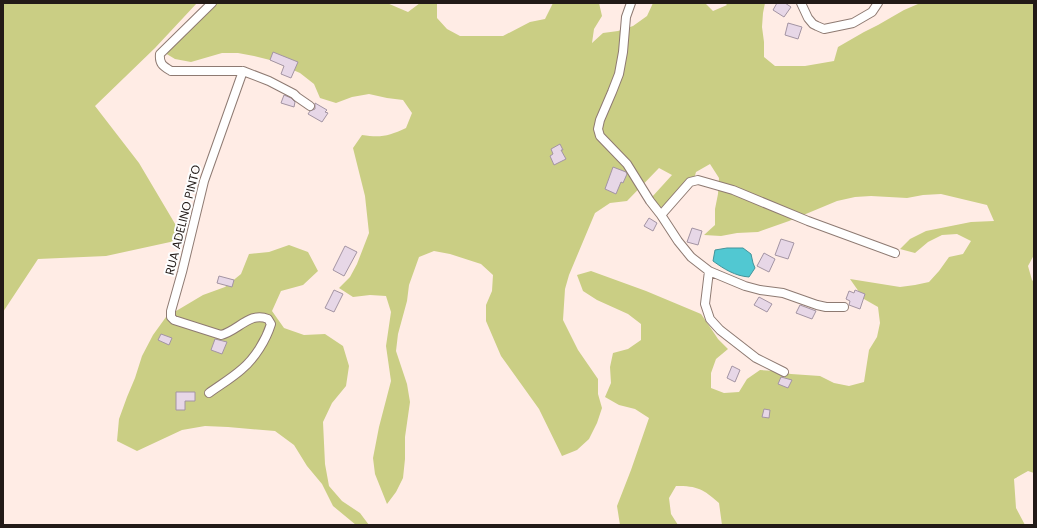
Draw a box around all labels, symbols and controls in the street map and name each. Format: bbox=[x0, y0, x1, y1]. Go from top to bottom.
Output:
street label: RUA ADELINO PINTO bbox=[161, 163, 204, 277]

